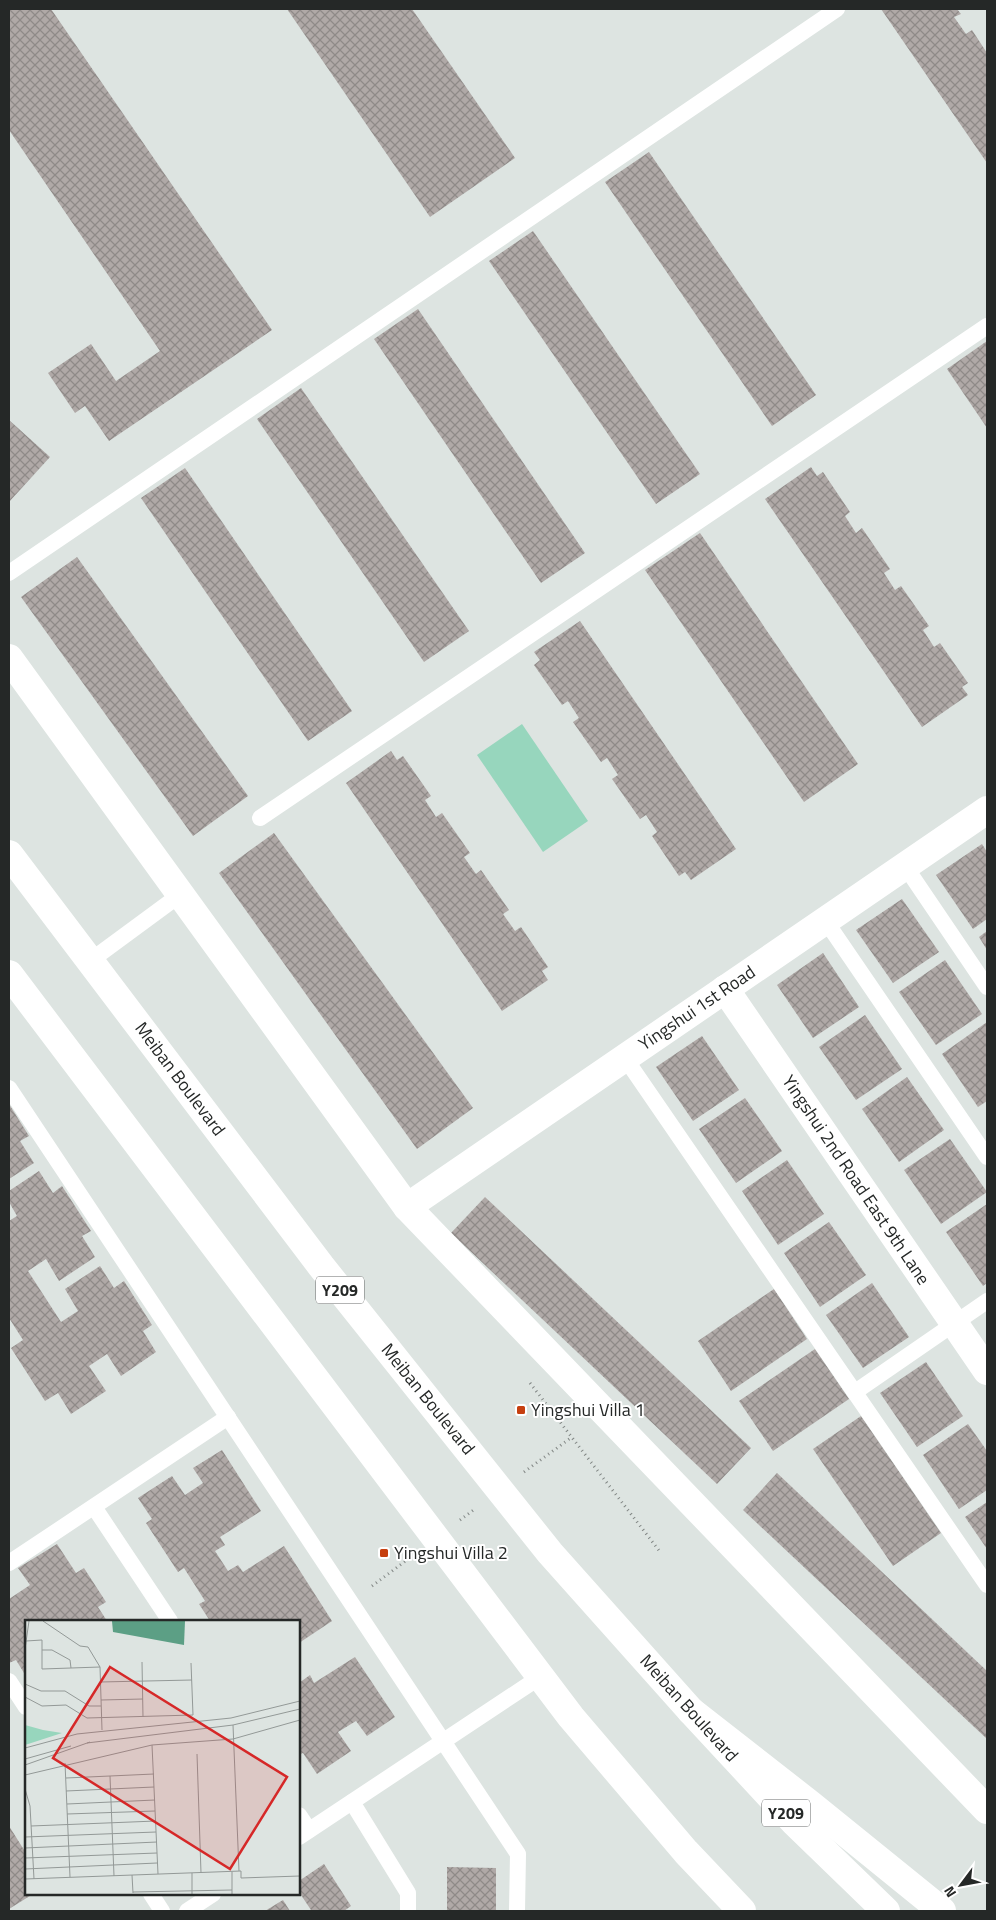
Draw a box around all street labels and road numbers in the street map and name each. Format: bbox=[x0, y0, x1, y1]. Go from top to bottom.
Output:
street label: Yingshui 1st Road bbox=[633, 958, 761, 1057]
street label: Meiban Boulevard bbox=[129, 1016, 232, 1141]
street label: Yingshui 2nd Road East 9th Lane bbox=[776, 1069, 937, 1290]
road number: Y209 bbox=[316, 1276, 364, 1304]
street label: Meiban Boulevard bbox=[375, 1337, 482, 1460]
street label: Meiban Boulevard bbox=[634, 1648, 745, 1767]
road number: Y209 bbox=[762, 1800, 810, 1826]

